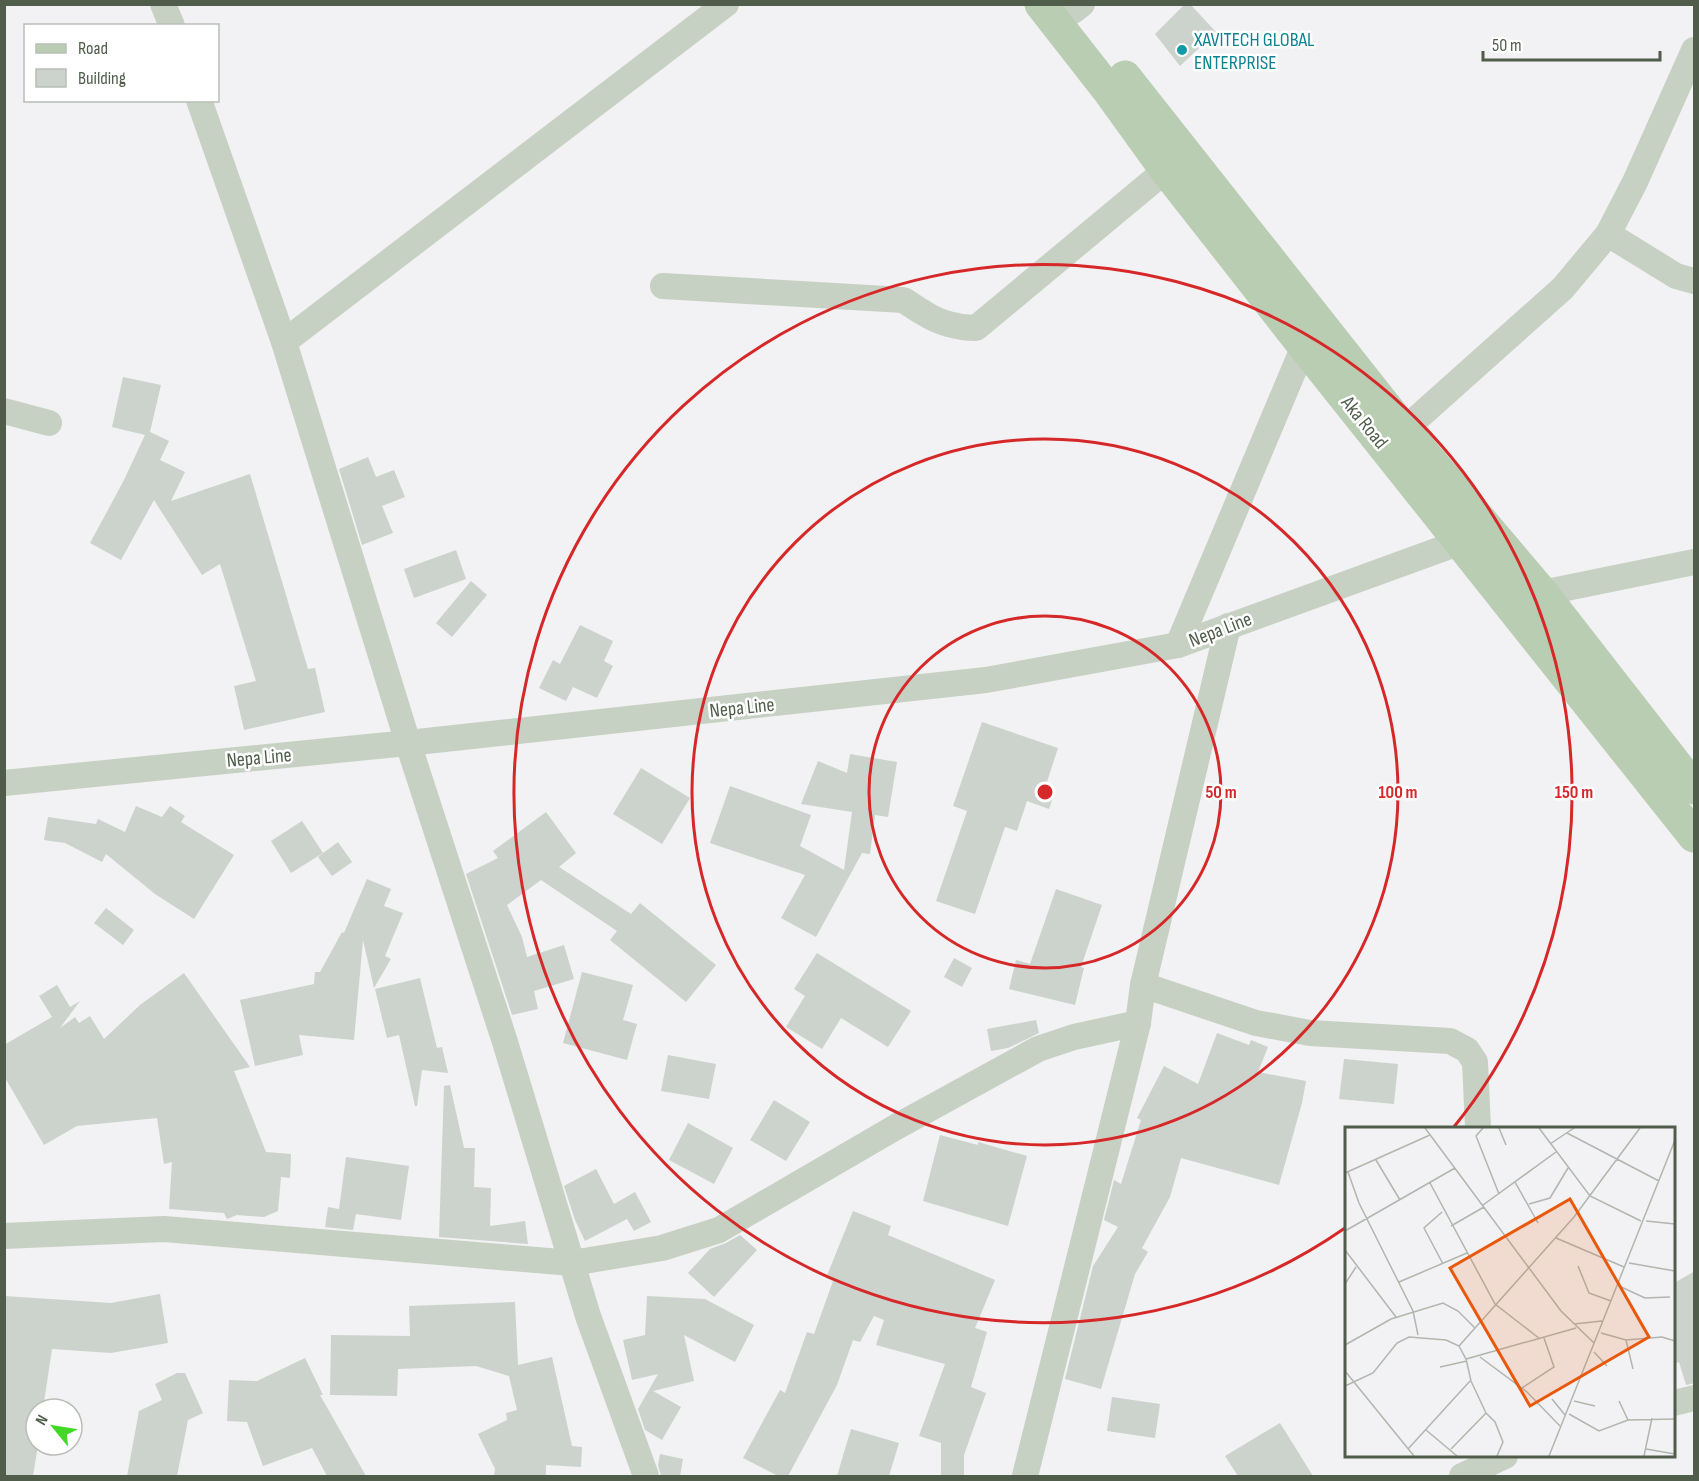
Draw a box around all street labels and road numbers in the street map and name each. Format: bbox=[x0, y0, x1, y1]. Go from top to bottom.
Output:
street label: Aka Road bbox=[1335, 391, 1393, 454]
street label: Nepa Line bbox=[1186, 607, 1255, 653]
street label: Nepa Line bbox=[708, 693, 776, 723]
street label: Nepa Line bbox=[226, 743, 293, 773]

